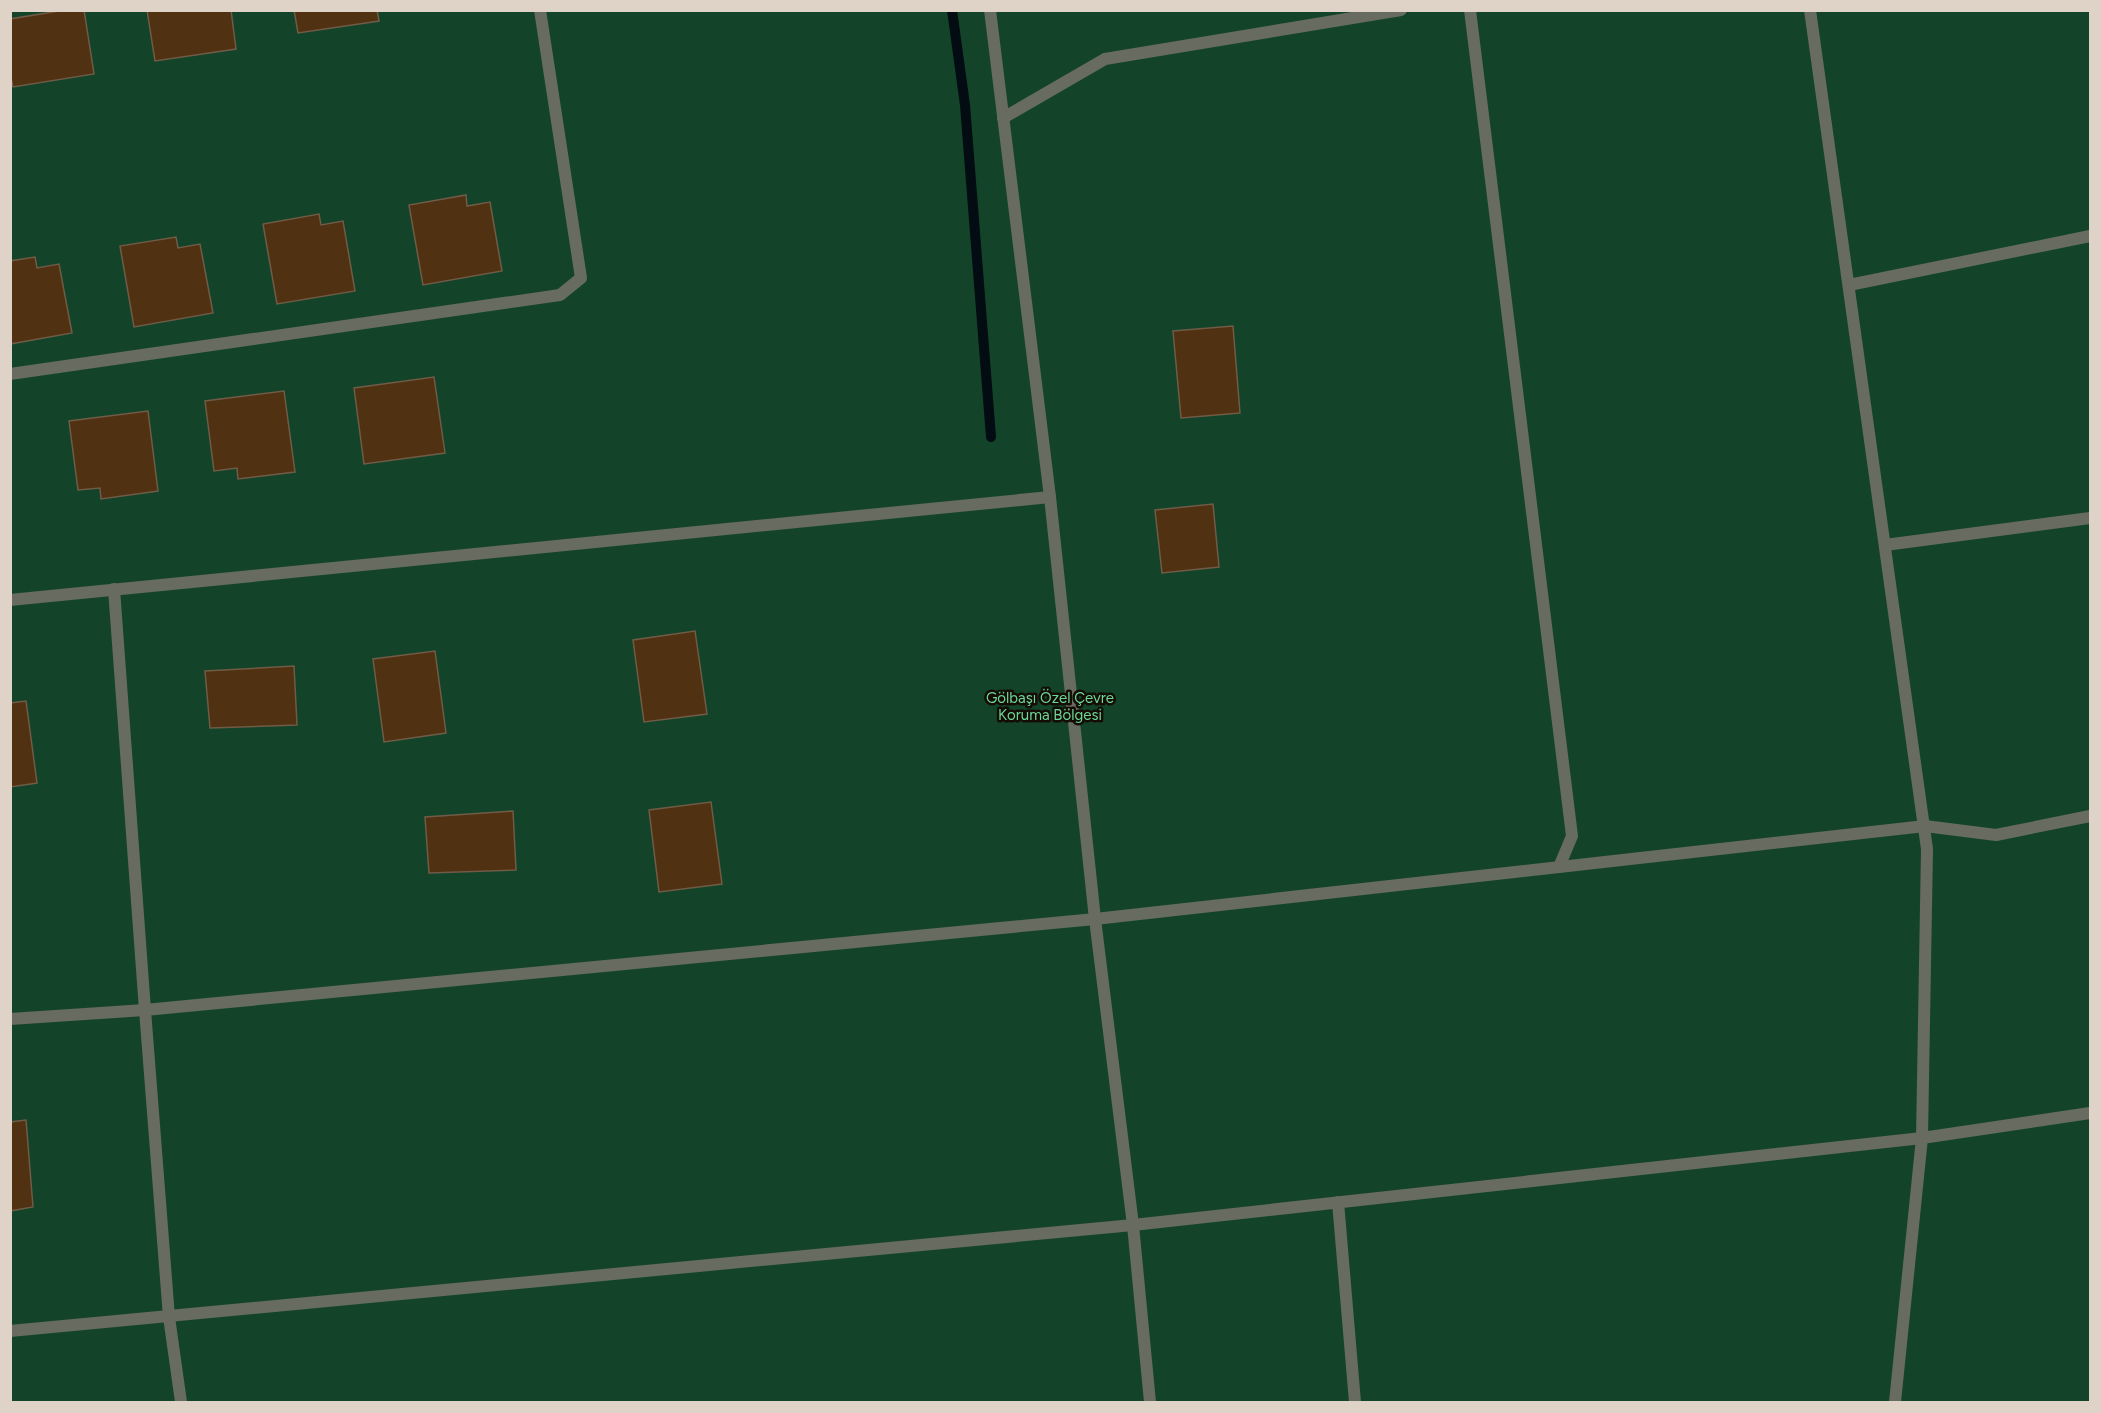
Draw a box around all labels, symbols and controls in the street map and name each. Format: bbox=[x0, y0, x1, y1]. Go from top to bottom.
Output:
park label: Gölbaşı Özel Çevre Koruma Bölgesi bbox=[986, 689, 1114, 724]

